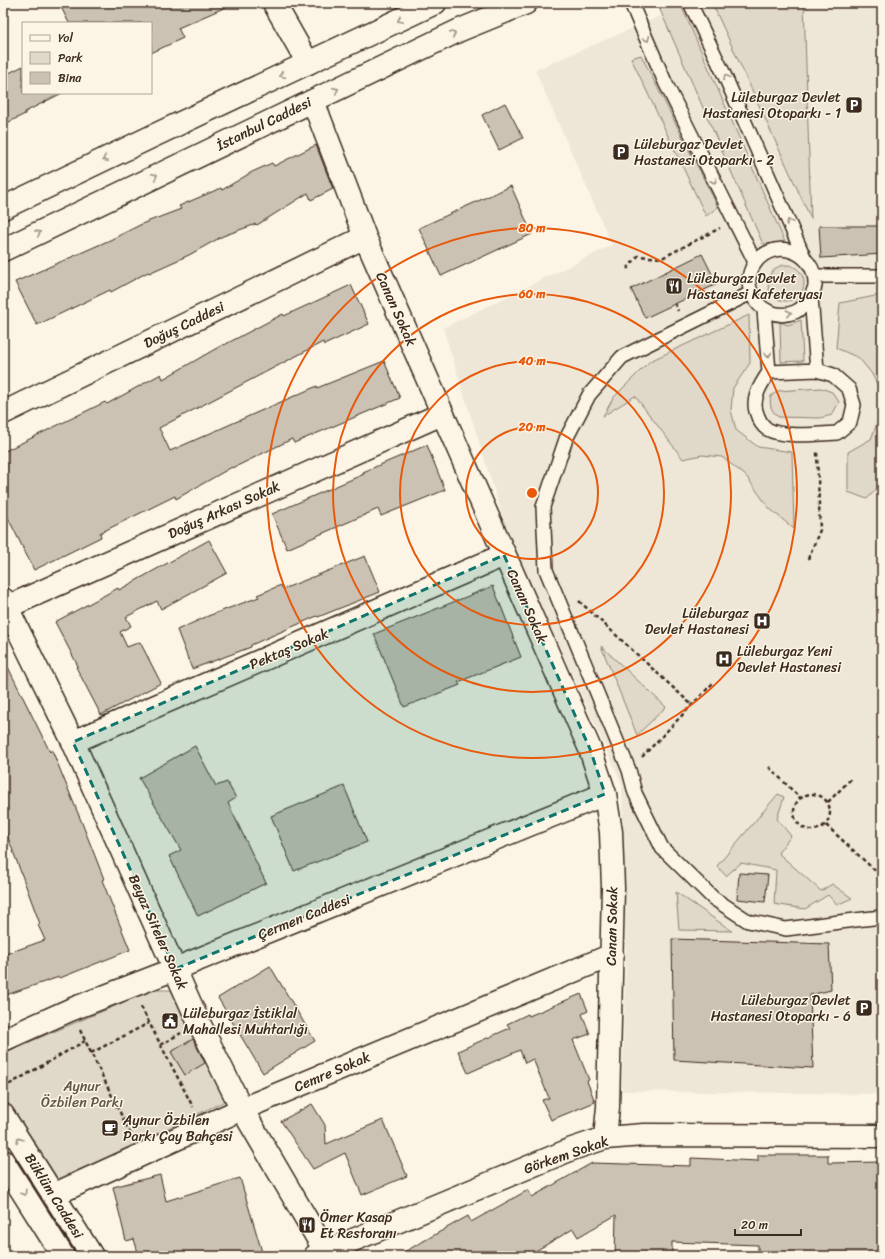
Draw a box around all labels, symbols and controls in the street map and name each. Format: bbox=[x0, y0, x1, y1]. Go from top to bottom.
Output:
one-way arrow bbox=[396, 15, 404, 23]
legend bbox=[22, 22, 152, 94]
text: Yol bbox=[58, 27, 73, 49]
one-way arrow bbox=[449, 31, 456, 39]
one-way arrow bbox=[642, 35, 650, 42]
text: Park bbox=[58, 47, 83, 69]
text: Bina bbox=[58, 67, 82, 89]
one-way arrow bbox=[279, 70, 286, 78]
one-way arrow bbox=[722, 74, 730, 81]
place label: Lüleburgaz Devlet Hastanesi Otoparkı - 1 bbox=[703, 85, 841, 126]
one-way arrow bbox=[331, 87, 339, 95]
street label: İstanbul Caddesi bbox=[211, 90, 317, 158]
parking icon: Lüleburgaz Devlet Hastanesi Otoparkı - 1 bbox=[844, 95, 864, 115]
place label: Lüleburgaz Devlet Hastanesi Otoparkı - 2 bbox=[634, 132, 774, 173]
parking icon: Lüleburgaz Devlet Hastanesi Otoparkı - 2 bbox=[611, 142, 631, 162]
one-way arrow bbox=[102, 154, 110, 162]
one-way arrow bbox=[151, 174, 159, 181]
one-way arrow bbox=[710, 177, 717, 185]
text: 80 m bbox=[517, 217, 546, 239]
one-way arrow bbox=[786, 218, 794, 226]
one-way arrow bbox=[34, 230, 41, 238]
place label: Lüleburgaz Devlet Hastanesi Kafeteryası bbox=[687, 266, 823, 307]
street label: Canan Sokak bbox=[368, 268, 424, 351]
restaurant icon: Lüleburgaz Devlet Hastanesi Kafeteryası bbox=[664, 276, 684, 296]
text: 60 m bbox=[518, 283, 546, 305]
street label: Doğuş Caddesi bbox=[139, 294, 230, 355]
one-way arrow bbox=[786, 309, 793, 317]
text: 40 m bbox=[517, 350, 546, 372]
one-way arrow bbox=[763, 352, 772, 358]
text: 20 m bbox=[518, 416, 546, 438]
street label: Doğuş Arkası Sokak bbox=[164, 474, 285, 546]
centre of rings bbox=[525, 486, 539, 500]
street label: Canan Sokak bbox=[499, 565, 555, 648]
place label: Lüleburgaz Devlet Hastanesi bbox=[645, 601, 750, 642]
hospital icon: Lüleburgaz Devlet Hastanesi bbox=[752, 611, 772, 631]
street label: Pektaş Sokak bbox=[245, 621, 333, 677]
place label: Lüleburgaz Yeni Devlet Hastanesi bbox=[737, 639, 842, 680]
hospital icon: Lüleburgaz Yeni Devlet Hastanesi bbox=[714, 649, 734, 669]
street label: Beyaz Siteler Sokak bbox=[121, 870, 195, 994]
street label: Canan Sokak bbox=[599, 886, 625, 966]
street label: Çermen Caddesi bbox=[254, 887, 355, 947]
place label: Lüleburgaz Devlet Hastanesi Otoparkı - 6 bbox=[711, 988, 851, 1029]
parking icon: Lüleburgaz Devlet Hastanesi Otoparkı - 6 bbox=[854, 998, 874, 1018]
place label: Lüleburgaz İstiklal Mahallesi Muhtarlığı bbox=[183, 1001, 308, 1042]
public building icon: Lüleburgaz İstiklal Mahallesi Muhtarlığı bbox=[160, 1011, 180, 1031]
street label: Cemre Sokak bbox=[290, 1044, 375, 1099]
park label: Aynur Özbilen Parkı bbox=[41, 1074, 123, 1115]
place label: Aynur Özbilen Parkı Çay Bahçesi bbox=[122, 1108, 234, 1149]
cafe icon: Aynur Özbilen Parkı Çay Bahçesi bbox=[100, 1118, 120, 1138]
street label: Görkem Sokak bbox=[520, 1129, 612, 1181]
one-way arrow bbox=[16, 1137, 24, 1144]
street label: Büklüm Caddesi bbox=[18, 1148, 91, 1245]
one-way arrow bbox=[19, 1189, 26, 1196]
place label: Ömer Kasap Et Restoranı bbox=[320, 1205, 397, 1246]
scale bar bbox=[735, 1211, 801, 1237]
text: 20 m bbox=[741, 1214, 768, 1236]
restaurant icon: Ömer Kasap Et Restoranı bbox=[297, 1215, 317, 1235]

